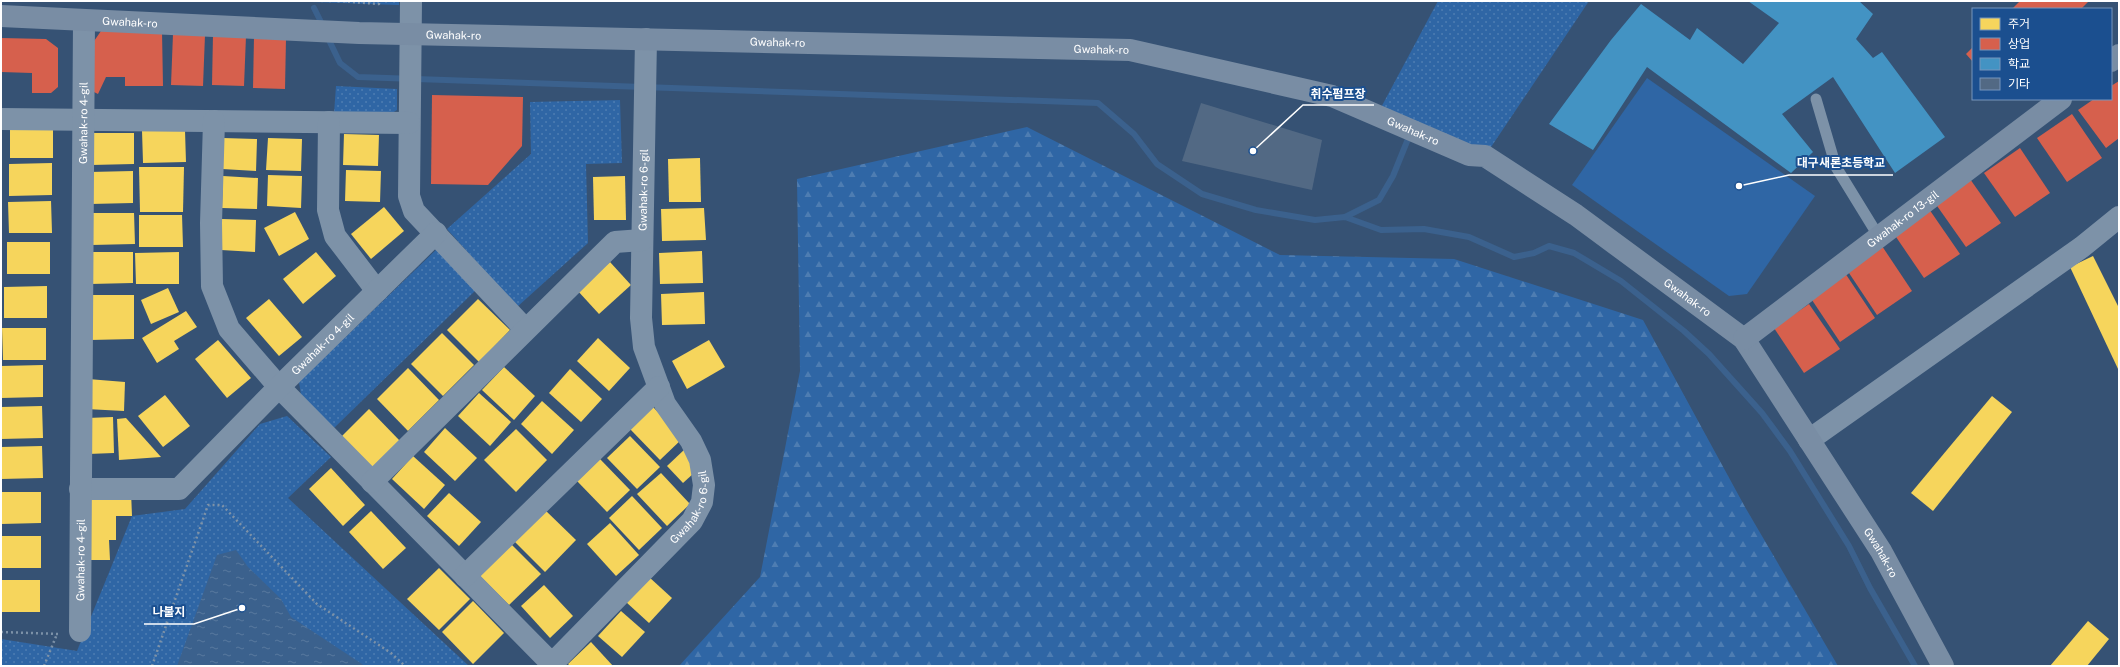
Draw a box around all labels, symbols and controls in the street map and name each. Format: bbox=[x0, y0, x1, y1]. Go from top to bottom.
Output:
legend bbox=[1972, 8, 2112, 100]
street label: Gwahak-ro bbox=[102, 15, 158, 29]
text: 주거 bbox=[2008, 17, 2030, 31]
street label: Gwahak-ro bbox=[426, 28, 481, 42]
street label: Gwahak-ro bbox=[750, 36, 805, 49]
text: 상업 bbox=[2008, 37, 2030, 51]
street label: Gwahak-ro bbox=[1074, 43, 1129, 56]
text: 학교 bbox=[2008, 57, 2030, 71]
text: 기타 bbox=[2008, 77, 2030, 91]
callout: 취수펌프장 bbox=[1303, 81, 1374, 105]
street label: Gwahak-ro 4-gil bbox=[77, 82, 90, 164]
text: 취수펌프장 bbox=[1310, 87, 1366, 101]
street label: Gwahak-ro bbox=[1385, 114, 1441, 147]
street label: Gwahak-ro 6-gil bbox=[637, 149, 650, 231]
callout: 대구새론초등학교 bbox=[1789, 151, 1893, 175]
text: 대구새론초등학교 bbox=[1797, 156, 1885, 170]
street label: Gwahak-ro 13-gil bbox=[1864, 188, 1941, 250]
street label: Gwahak-ro bbox=[1662, 276, 1713, 319]
street label: Gwahak-ro 4-gil bbox=[289, 311, 356, 377]
street label: Gwahak-ro 6-gil bbox=[667, 470, 710, 546]
street label: Gwahak-ro 4-gil bbox=[74, 519, 87, 601]
street label: Gwahak-ro bbox=[1862, 526, 1900, 579]
callout: 나불지 bbox=[144, 600, 194, 624]
text: 나불지 bbox=[152, 605, 186, 619]

